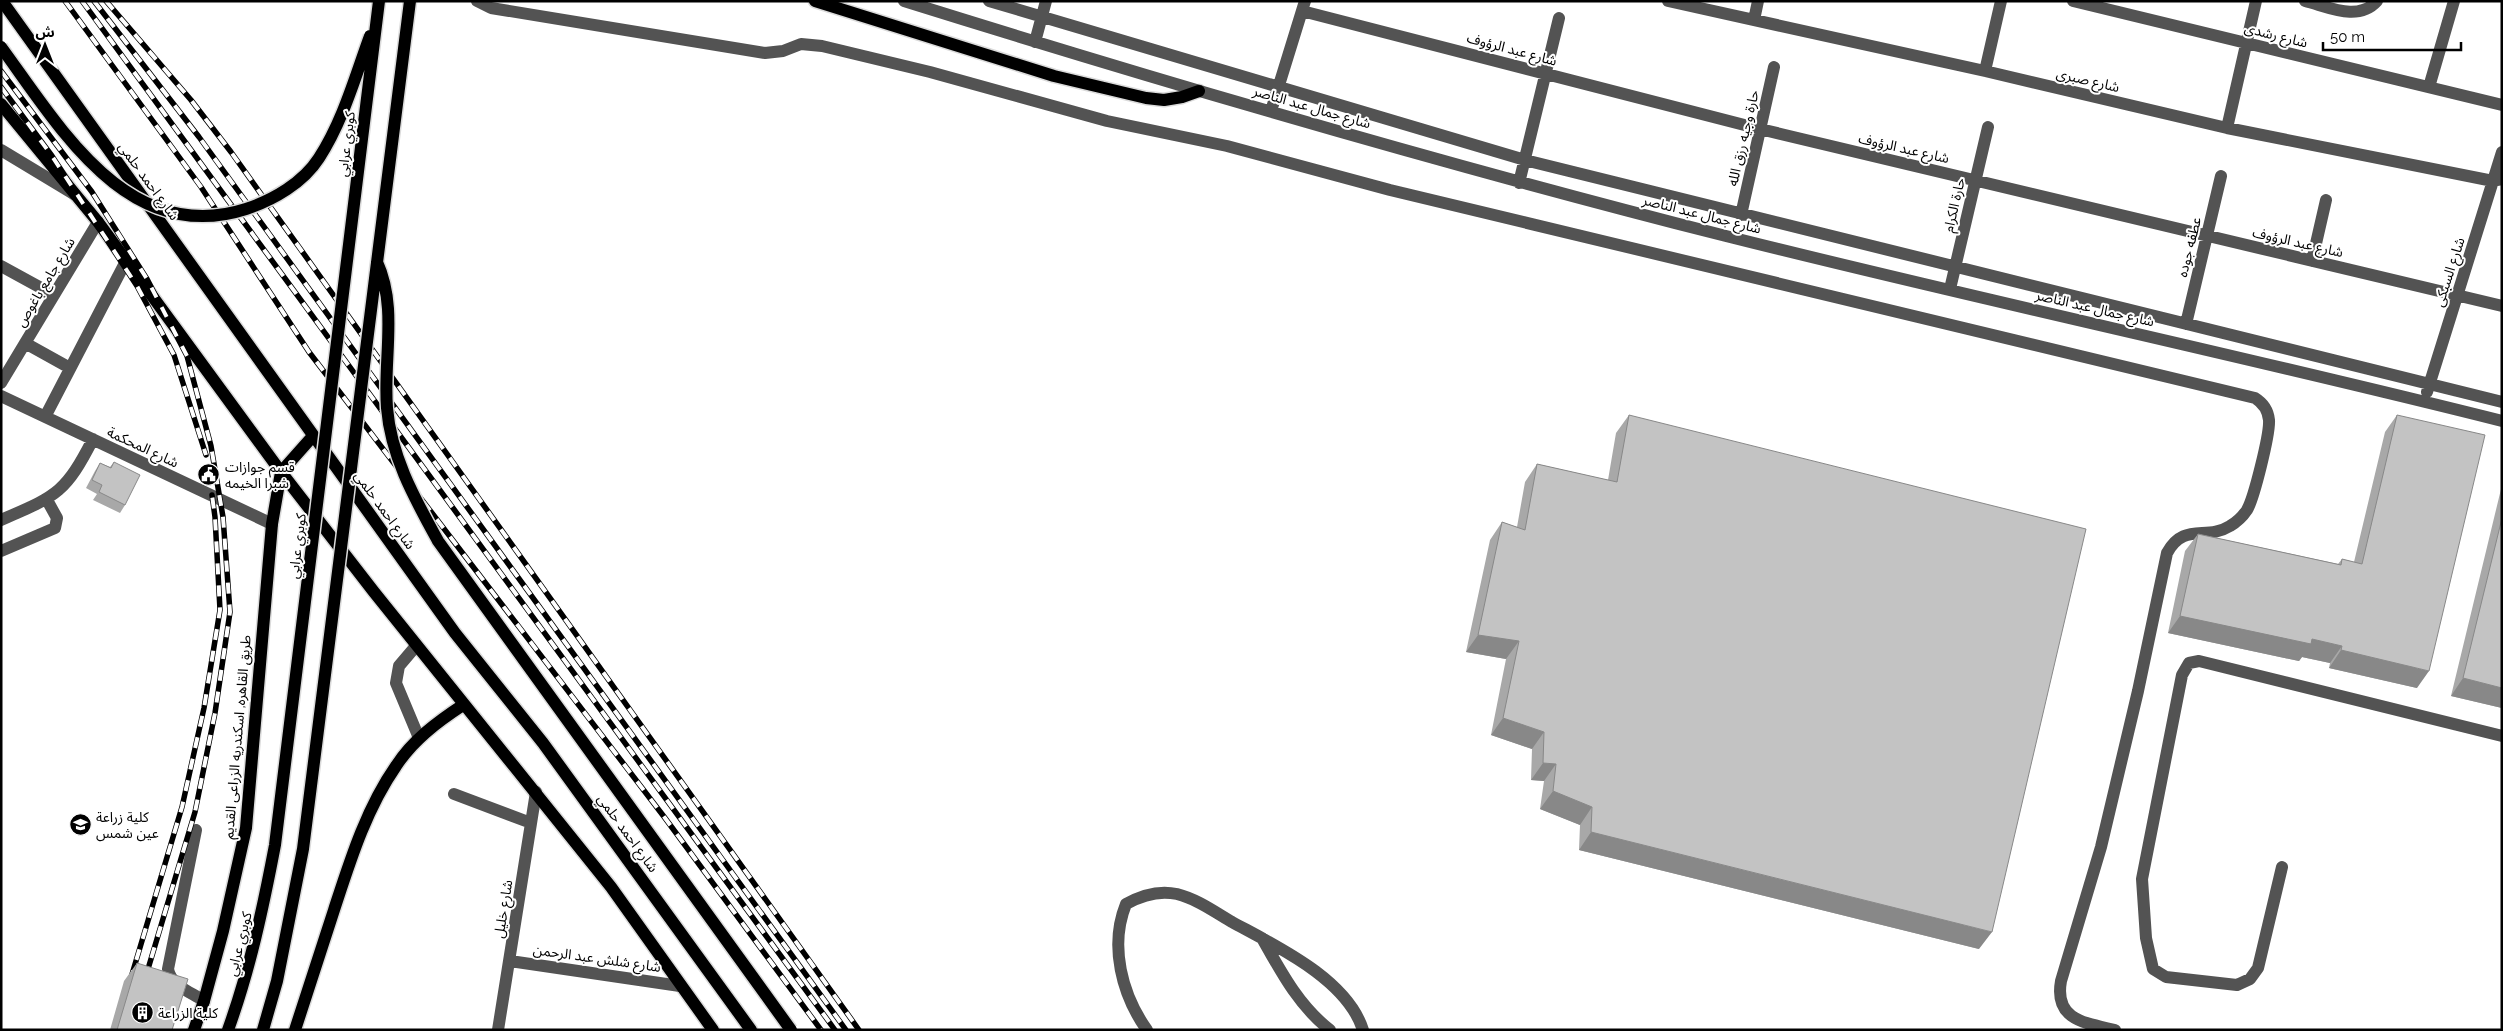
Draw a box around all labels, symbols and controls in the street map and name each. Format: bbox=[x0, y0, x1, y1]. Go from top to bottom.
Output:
street label: شارع رشدى bbox=[2242, 19, 2309, 53]
north arrow bbox=[20, 20, 70, 70]
scale bar bbox=[2323, 20, 2460, 52]
text: ش bbox=[35, 24, 55, 40]
text: 50 m bbox=[2330, 28, 2365, 46]
street label: شارع عبد الرؤوف bbox=[1464, 29, 1559, 72]
street label: شارع صبرى bbox=[2054, 65, 2121, 98]
street label: شارع جمال عبد الناصر bbox=[1250, 82, 1373, 134]
street label: حارة وجيه رزق الله bbox=[1724, 88, 1763, 188]
street label: كوبري عرابي bbox=[334, 110, 361, 178]
street label: شارع عبد الرؤوف bbox=[1856, 130, 1951, 169]
street label: شارع احمد حلمي bbox=[113, 139, 183, 225]
street label: حارة الكرام bbox=[1940, 176, 1971, 235]
street label: شارع جمال عبد الناصر bbox=[1639, 191, 1763, 239]
street label: عطفه جوده bbox=[2174, 215, 2205, 279]
street label: شارع عبد الرؤوف bbox=[2250, 224, 2345, 263]
street label: شارع جامع باغوص bbox=[12, 234, 81, 331]
street label: شارع السبكى bbox=[2430, 235, 2471, 310]
street label: شارع جمال عبد الناصر bbox=[2032, 286, 2156, 332]
street label: شارع المحكمة bbox=[104, 424, 181, 473]
place label: قسم جوازات شبرا الخيمه bbox=[225, 459, 295, 492]
public building icon: قسم جوازات شبرا الخيمه bbox=[197, 463, 221, 487]
street label: شارع احمد حلمي bbox=[349, 468, 419, 554]
street label: كوبري عرابي bbox=[285, 512, 312, 580]
street label: طريق القاهره, اسكندريه الزراعى القديم bbox=[220, 634, 257, 840]
street label: شارع احمد حلمي bbox=[592, 791, 662, 877]
place label: كلية زراعة عين شمس bbox=[96, 809, 159, 842]
school or university icon: كلية زراعة عين شمس bbox=[68, 813, 92, 837]
street label: شارع خليل bbox=[491, 879, 518, 940]
street label: كوبري عرابي bbox=[223, 910, 258, 979]
street label: شارع شلش عبد الرحمن bbox=[532, 941, 662, 978]
building icon: كلية الزراعة bbox=[130, 1001, 154, 1025]
place label: كلية الزراعة bbox=[158, 1005, 218, 1022]

